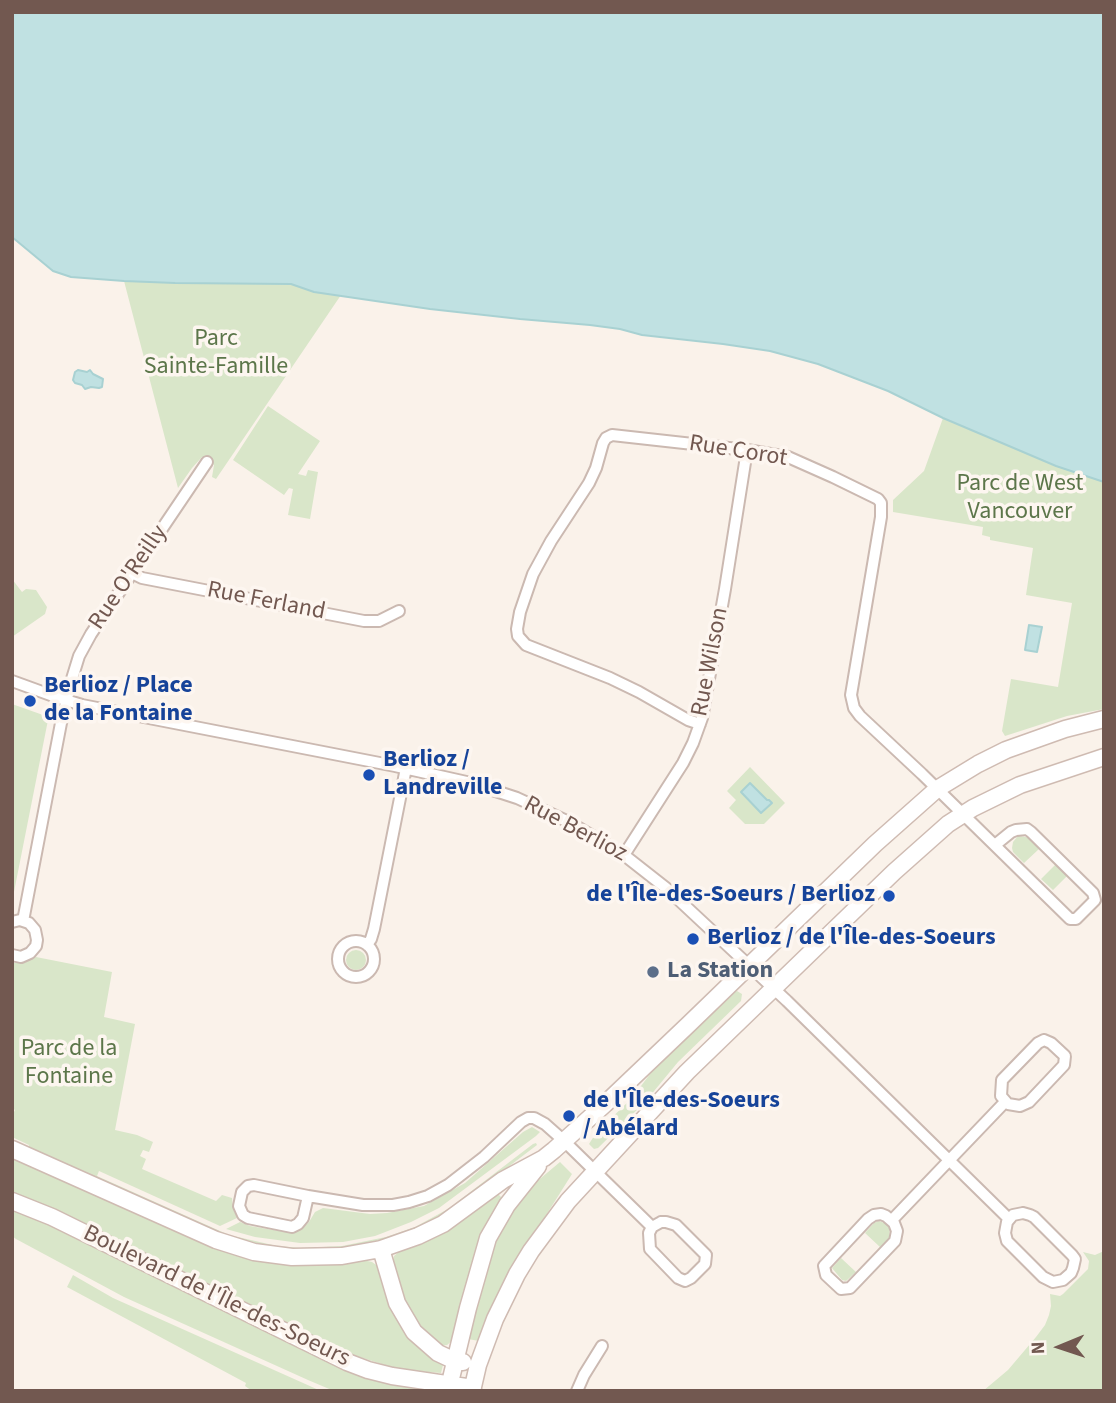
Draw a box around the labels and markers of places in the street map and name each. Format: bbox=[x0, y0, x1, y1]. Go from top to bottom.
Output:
place label: Berlioz / Place de la Fontaine bbox=[44, 673, 193, 729]
marker: Berlioz / Place de la Fontaine bbox=[22, 693, 38, 709]
place label: Berlioz / Landreville bbox=[383, 747, 503, 803]
marker: Berlioz / Landreville bbox=[361, 767, 377, 783]
place label: de l'Île-des-Soeurs / Berlioz bbox=[586, 882, 875, 910]
marker: de l'Île-des-Soeurs / Berlioz bbox=[881, 888, 897, 904]
place label: Berlioz / de l'Île-des-Soeurs bbox=[707, 925, 996, 953]
marker: Berlioz / de l'Île-des-Soeurs bbox=[685, 931, 701, 947]
place label: La Station bbox=[667, 958, 773, 986]
marker: La Station bbox=[645, 964, 661, 980]
place label: de l'Île-des-Soeurs / Abélard bbox=[583, 1088, 780, 1144]
marker: de l'Île-des-Soeurs / Abélard bbox=[561, 1108, 577, 1124]

